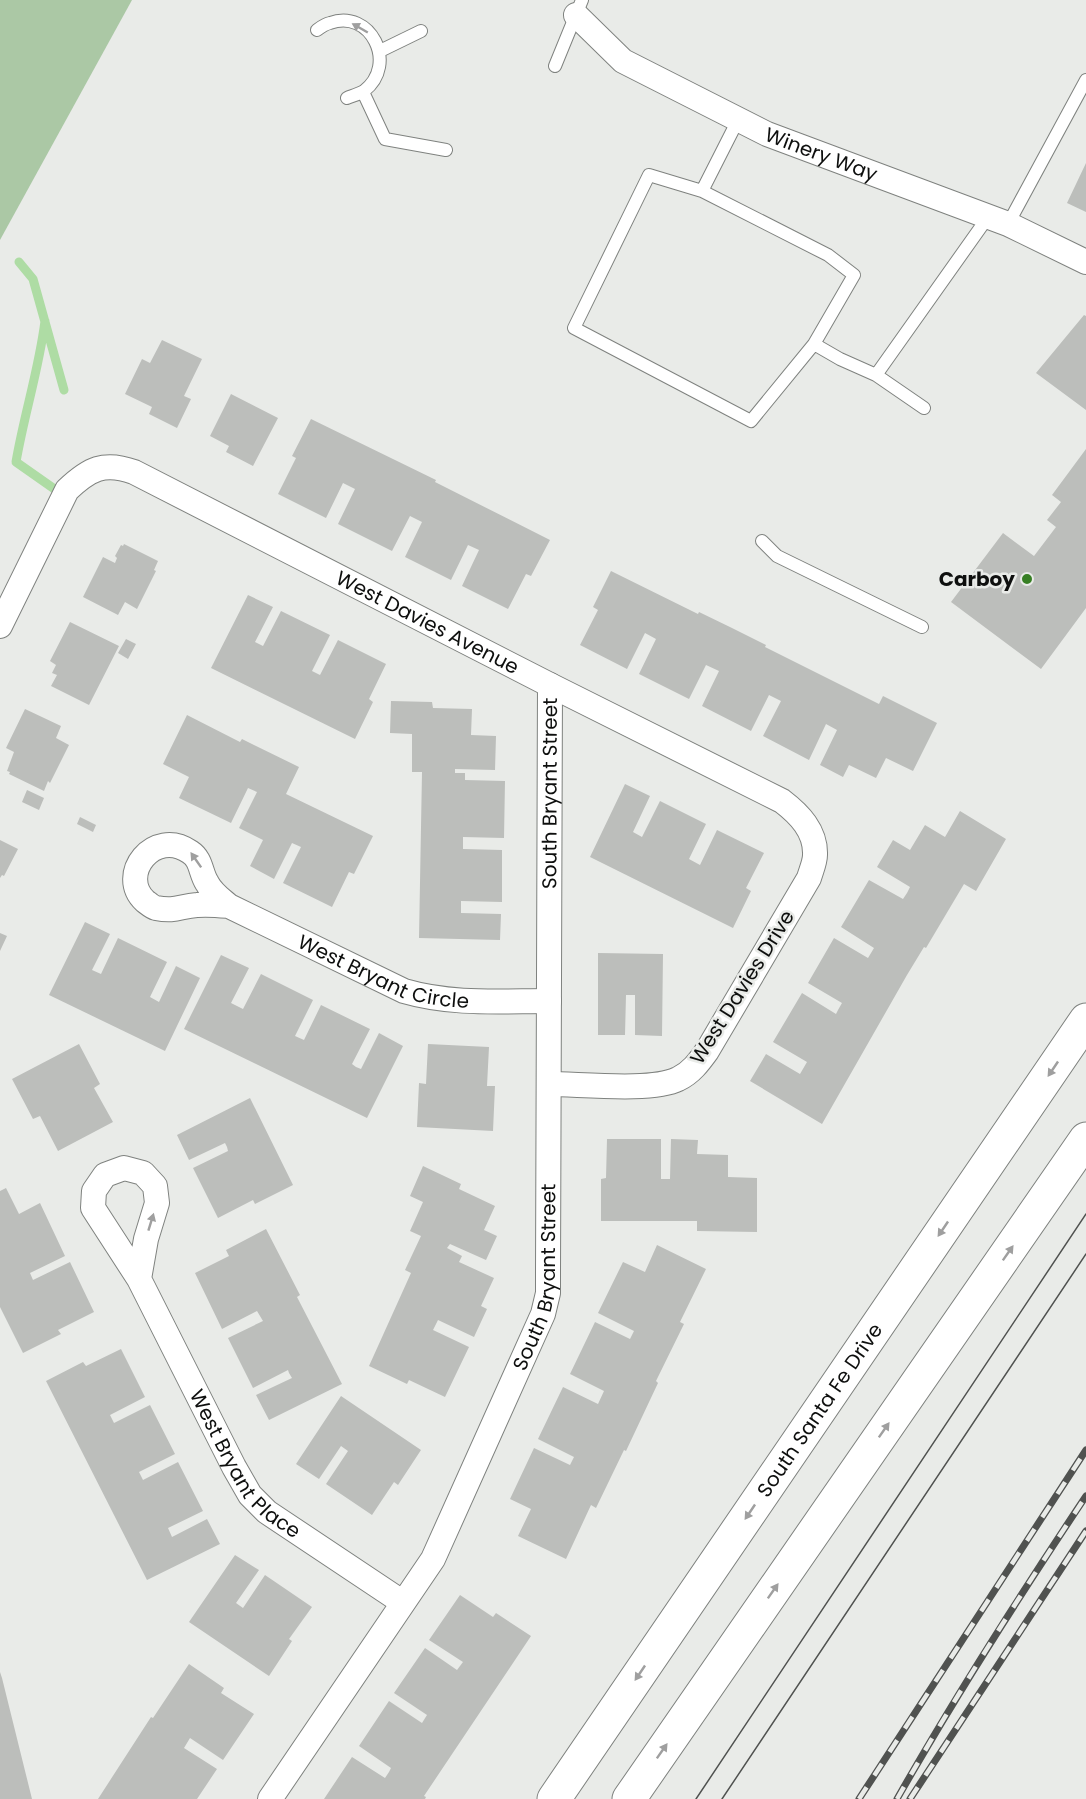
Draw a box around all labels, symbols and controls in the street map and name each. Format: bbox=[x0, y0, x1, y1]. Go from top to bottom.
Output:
one-way arrow bbox=[352, 22, 368, 33]
street label: Winery Way bbox=[761, 120, 881, 188]
street label: West Davies Avenue bbox=[331, 564, 524, 681]
place label: Carboy bbox=[939, 565, 1015, 593]
marker: Carboy bbox=[1020, 572, 1034, 586]
street label: South Bryant Street bbox=[535, 698, 564, 889]
one-way arrow bbox=[190, 853, 202, 869]
street label: West Davies Drive bbox=[683, 904, 801, 1070]
street label: West Bryant Circle bbox=[293, 928, 470, 1015]
one-way arrow bbox=[1047, 1060, 1059, 1076]
street label: South Bryant Street bbox=[506, 1184, 562, 1375]
one-way arrow bbox=[147, 1213, 156, 1231]
one-way arrow bbox=[937, 1221, 949, 1237]
one-way arrow bbox=[1002, 1244, 1013, 1261]
street label: South Santa Fe Drive bbox=[750, 1317, 889, 1503]
street label: West Bryant Place bbox=[183, 1384, 306, 1545]
one-way arrow bbox=[878, 1423, 890, 1439]
one-way arrow bbox=[745, 1504, 756, 1520]
one-way arrow bbox=[767, 1583, 779, 1599]
one-way arrow bbox=[635, 1665, 646, 1681]
one-way arrow bbox=[656, 1743, 667, 1759]

